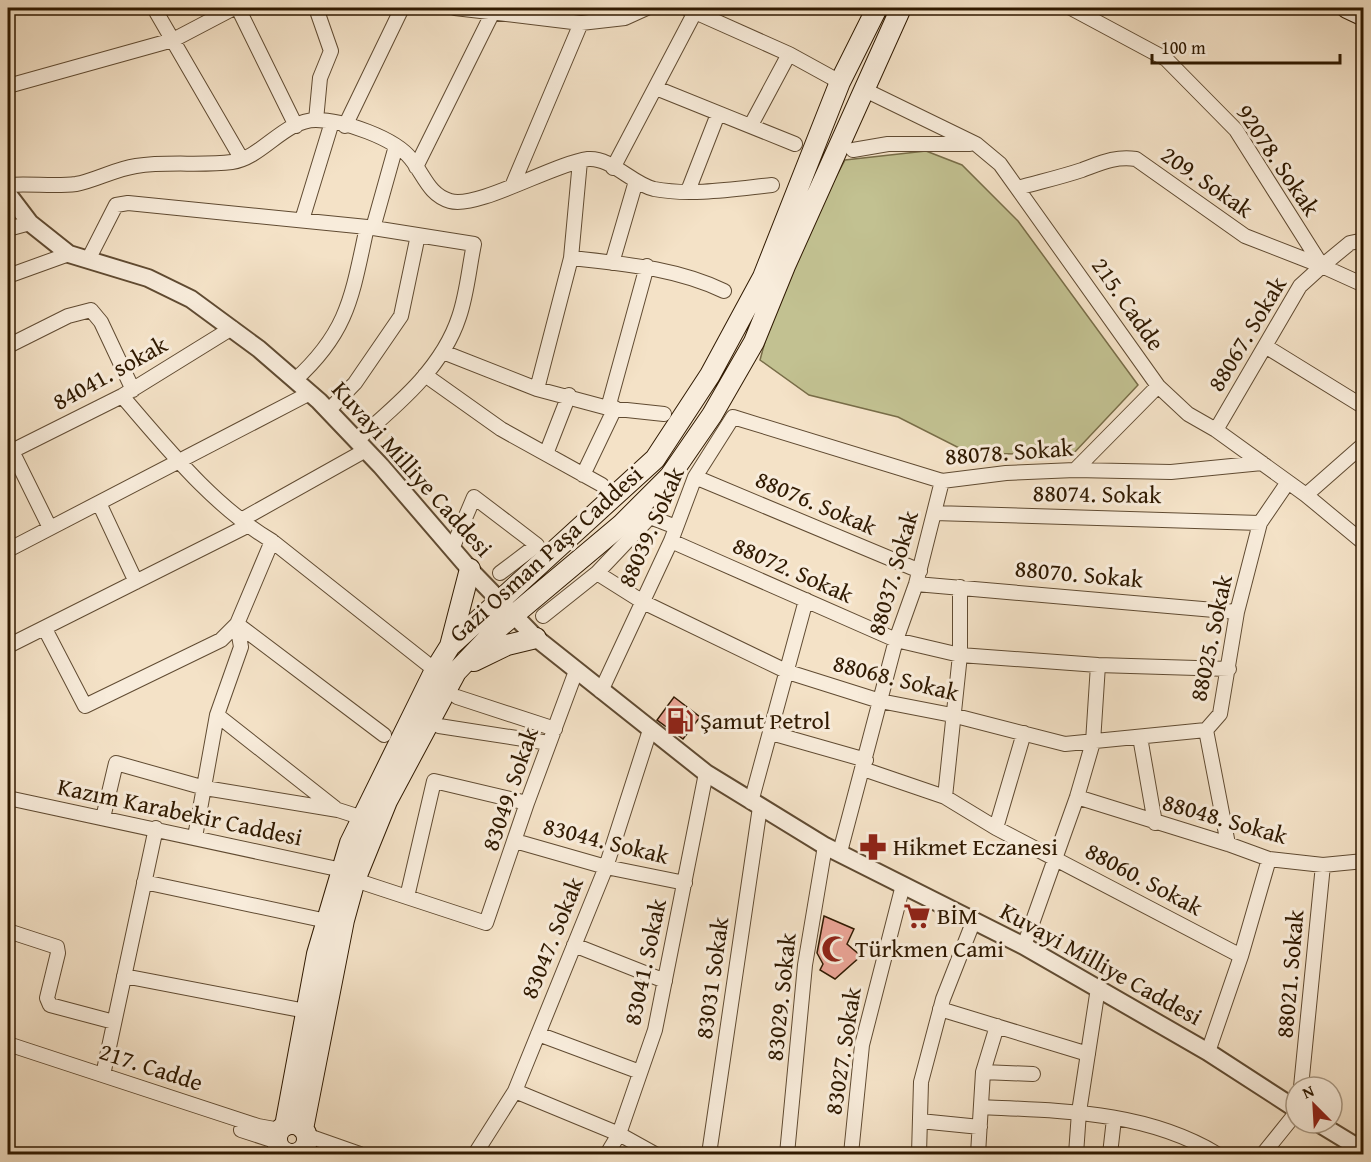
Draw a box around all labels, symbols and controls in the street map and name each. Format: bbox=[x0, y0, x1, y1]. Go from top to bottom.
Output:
scale bar bbox=[1152, 27, 1340, 65]
text: 100 m bbox=[1161, 34, 1206, 61]
street label: 92078. Sokak bbox=[1228, 97, 1329, 223]
street label: 209. Sokak bbox=[1154, 137, 1261, 227]
street label: 215. Cadde bbox=[1083, 250, 1173, 358]
street label: 88067. Sokak bbox=[1198, 269, 1295, 398]
street label: 84041. sokak bbox=[46, 326, 174, 419]
street label: Kuvayi Milliye Caddesi bbox=[324, 373, 501, 565]
street label: 88078. Sokak bbox=[944, 430, 1075, 473]
street label: Gazi Osman Paşa Caddesi bbox=[441, 457, 650, 650]
street label: 88039. Sokak bbox=[608, 460, 693, 593]
street label: 88076. Sokak bbox=[750, 461, 883, 544]
street label: 88074. Sokak bbox=[1032, 475, 1162, 512]
street label: 88037. Sokak bbox=[858, 505, 927, 639]
street label: 88072. Sokak bbox=[727, 527, 860, 612]
street label: 88070. Sokak bbox=[1013, 550, 1145, 597]
street label: 88025. Sokak bbox=[1180, 571, 1241, 704]
street label: 88068. Sokak bbox=[830, 645, 964, 710]
place label: Şamut Petrol bbox=[700, 703, 831, 738]
fuel station icon: Şamut Petrol bbox=[665, 706, 695, 736]
street label: 83049. Sokak bbox=[472, 722, 547, 855]
street label: Kazım Karabekir Caddesi bbox=[54, 768, 306, 855]
street label: 88048. Sokak bbox=[1159, 784, 1293, 853]
street label: 83044. Sokak bbox=[540, 808, 674, 873]
place label: Hikmet Eczanesi bbox=[893, 829, 1058, 864]
pharmacy icon: Hikmet Eczanesi bbox=[858, 832, 888, 862]
street label: 88060. Sokak bbox=[1079, 833, 1210, 925]
street label: 83047. Sokak bbox=[511, 871, 592, 1004]
street label: Kuvayi Milliye Caddesi bbox=[994, 893, 1209, 1034]
street label: 83041. Sokak bbox=[614, 895, 675, 1028]
place label: BİM bbox=[937, 898, 978, 933]
supermarket icon: BİM bbox=[902, 901, 932, 931]
street label: 88021. Sokak bbox=[1266, 908, 1313, 1040]
street label: 83031 Sokak bbox=[686, 914, 737, 1041]
street label: 83029. Sokak bbox=[756, 930, 805, 1063]
place label: Türkmen Cami bbox=[855, 931, 1004, 966]
mosque icon: Türkmen Cami bbox=[820, 934, 850, 964]
street label: 83027. Sokak bbox=[815, 984, 870, 1117]
street label: 217. Cadde bbox=[95, 1033, 207, 1100]
north arrow bbox=[1284, 1075, 1344, 1135]
text: N bbox=[1298, 1078, 1318, 1104]

